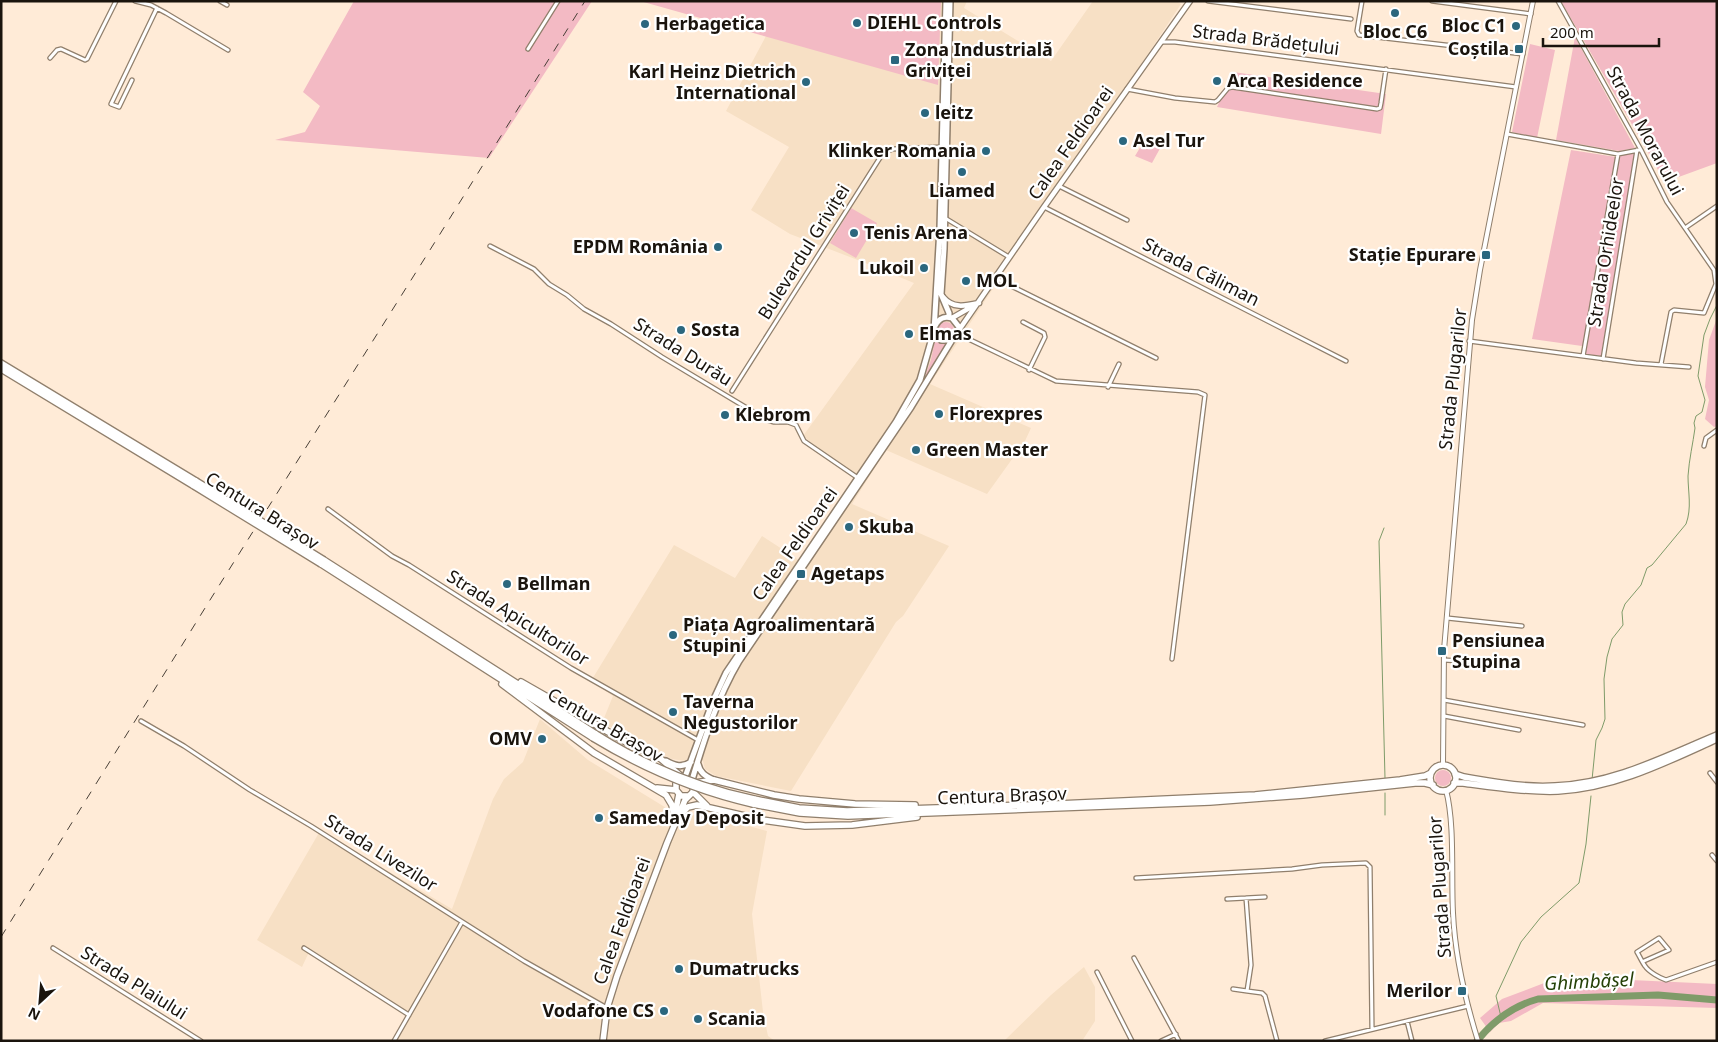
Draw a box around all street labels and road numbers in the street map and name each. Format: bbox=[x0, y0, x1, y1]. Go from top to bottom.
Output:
street label: Strada Brădețului bbox=[1191, 18, 1341, 60]
street label: Strada Morarului bbox=[1602, 62, 1690, 199]
street label: Calea Feldioarei bbox=[1022, 81, 1118, 204]
street label: Strada Orhideelor bbox=[1581, 175, 1629, 328]
street label: Bulevardul Griviței bbox=[752, 179, 854, 324]
street label: Strada Căliman bbox=[1139, 231, 1264, 311]
street label: Strada Plugarilor bbox=[1433, 306, 1471, 451]
street label: Strada Durău bbox=[630, 311, 737, 391]
street label: Centura Brașov bbox=[201, 466, 324, 555]
street label: Calea Feldioarei bbox=[746, 482, 842, 605]
street label: Strada Apicultorilor bbox=[443, 564, 595, 671]
street label: Centura Brașov bbox=[544, 681, 668, 767]
street label: Centura Brașov bbox=[937, 781, 1068, 809]
street label: Strada Livezilor bbox=[321, 808, 443, 897]
street label: Strada Plugarilor bbox=[1422, 815, 1456, 959]
street label: Calea Feldioarei bbox=[587, 854, 655, 988]
street label: Strada Plaiului bbox=[77, 940, 192, 1024]

